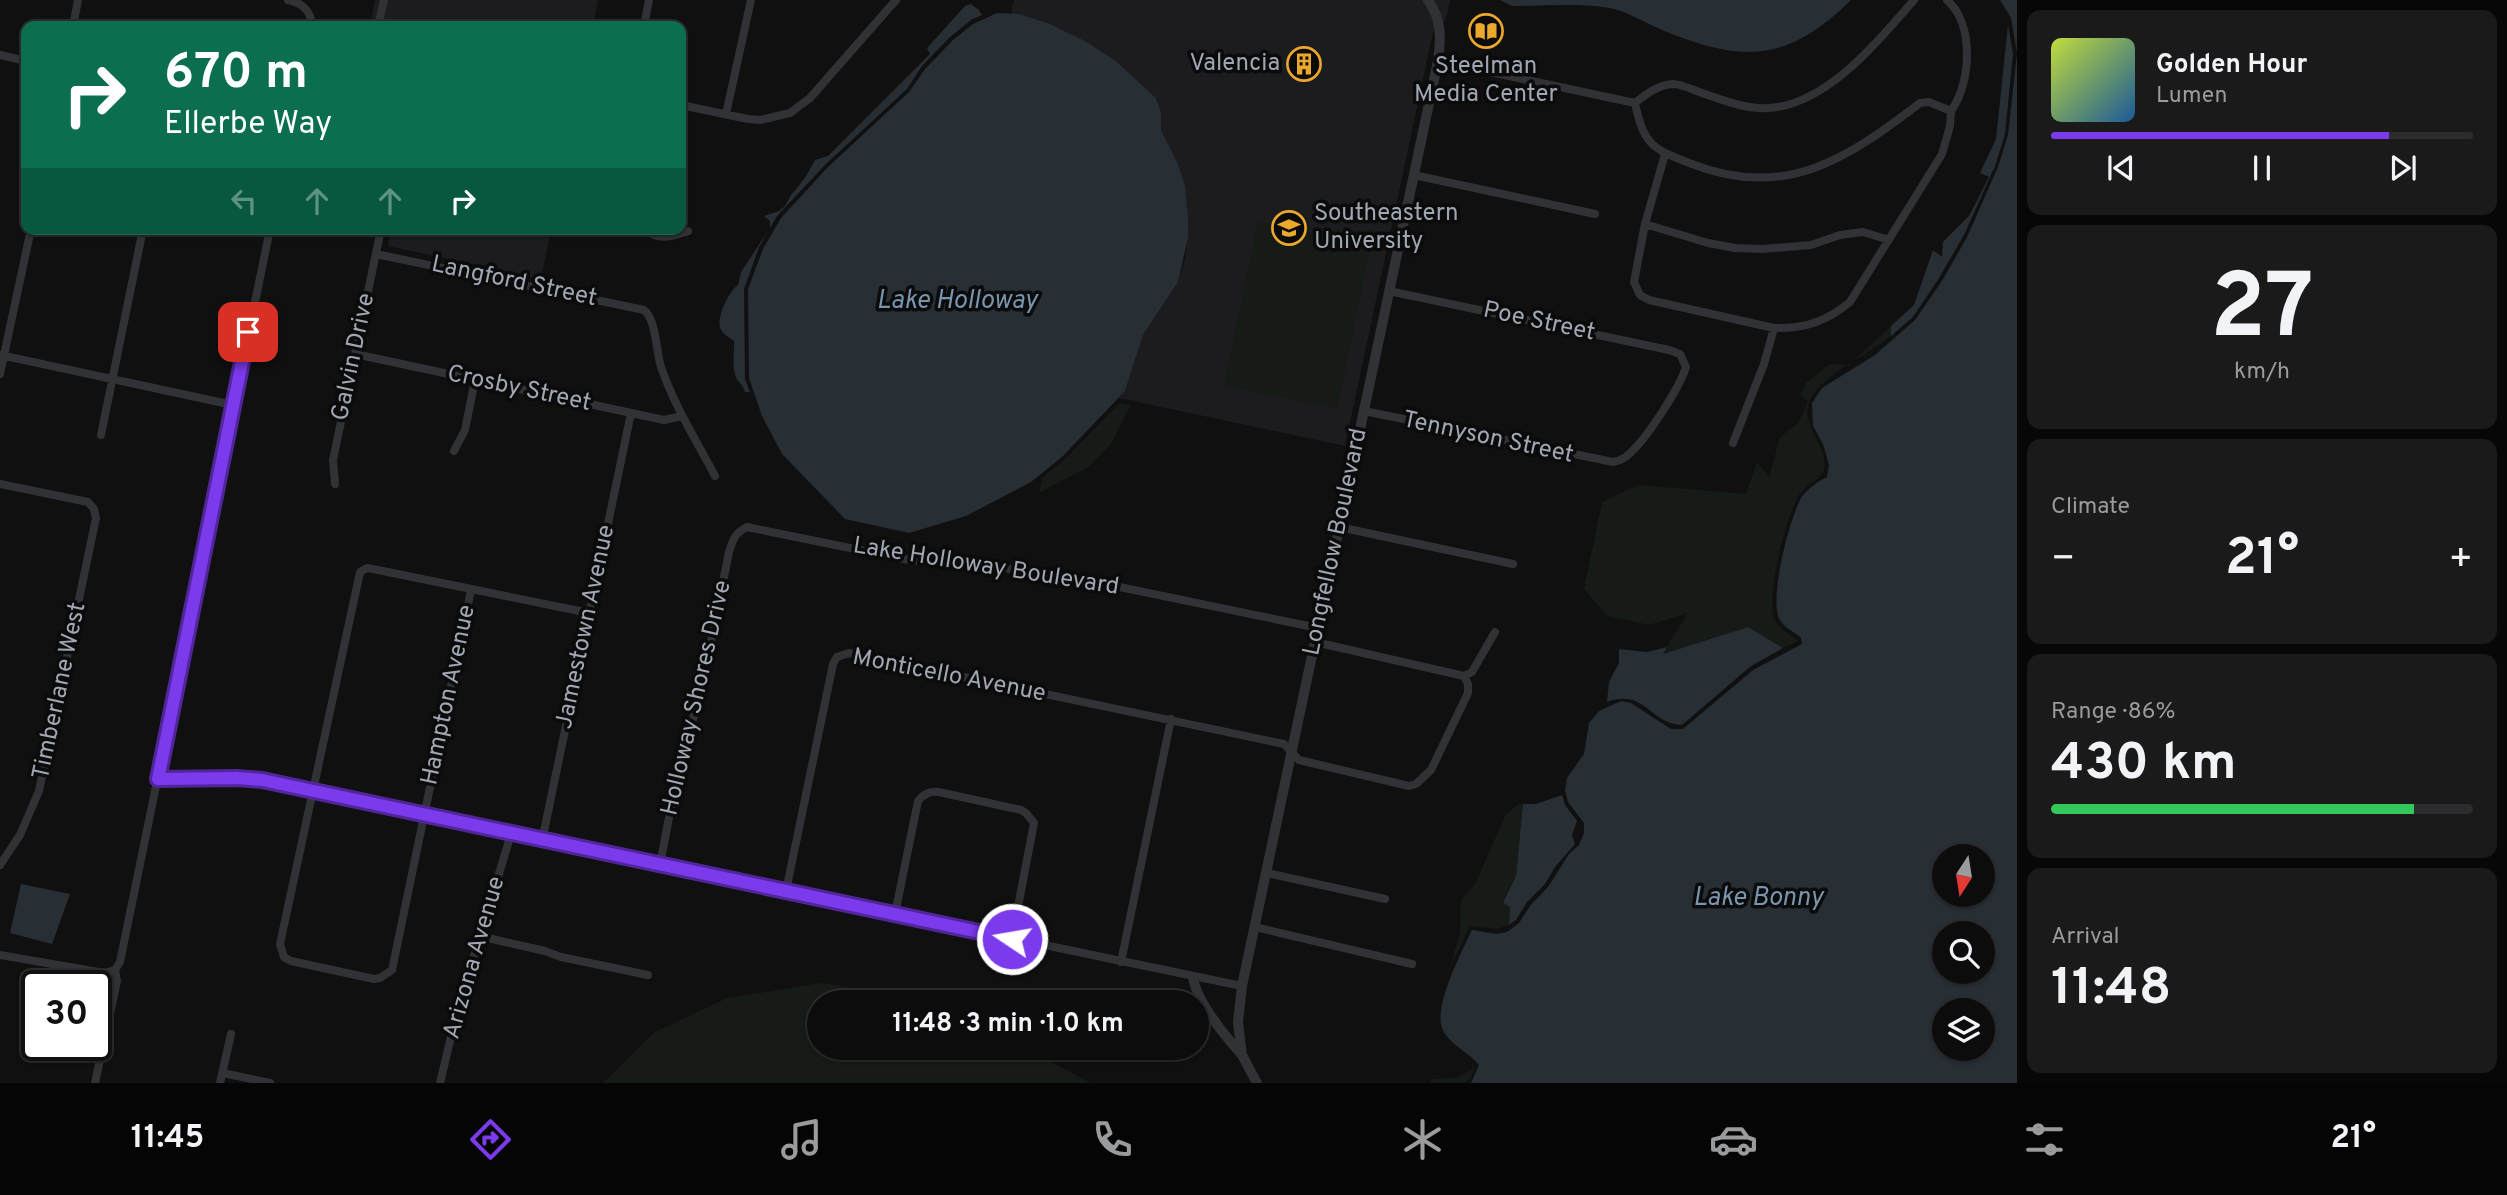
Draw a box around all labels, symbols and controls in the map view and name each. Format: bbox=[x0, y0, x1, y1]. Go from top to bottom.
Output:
library icon: Steelman Media Center bbox=[1467, 12, 1505, 50]
text: 670 m bbox=[164, 44, 308, 106]
building icon: Valencia bbox=[1285, 45, 1323, 83]
icon: right bbox=[49, 49, 140, 140]
place label: Valencia bbox=[1189, 49, 1280, 79]
text: Golden Hour bbox=[2156, 49, 2307, 82]
place label: Steelman Media Center bbox=[1414, 52, 1558, 110]
text: Lumen bbox=[2156, 82, 2227, 111]
text: Ellerbe Way bbox=[164, 105, 332, 145]
icon: previous bbox=[2102, 149, 2140, 187]
icon: pause bbox=[2243, 149, 2281, 187]
icon: next bbox=[2384, 149, 2422, 187]
icon: left bbox=[225, 182, 263, 220]
icon: ahead bbox=[298, 182, 336, 220]
icon: ahead bbox=[371, 182, 409, 220]
icon: right bbox=[444, 182, 482, 220]
place label: Southeastern University bbox=[1314, 199, 1458, 257]
school or university icon: Southeastern University bbox=[1270, 209, 1308, 247]
street label: Langford Street bbox=[429, 250, 599, 314]
text: 27 bbox=[2210, 255, 2314, 370]
water label: Lake Holloway bbox=[877, 285, 1039, 318]
street label: Galvin Drive bbox=[326, 290, 382, 424]
street label: Poe Street bbox=[1480, 296, 1598, 348]
pin bbox=[218, 302, 278, 362]
icon: arrive bbox=[229, 313, 267, 351]
text: km/h bbox=[2234, 358, 2290, 387]
street label: Crosby Street bbox=[444, 359, 594, 419]
street label: Tennyson Street bbox=[1400, 405, 1576, 471]
street label: Longfellow Boulevard bbox=[1297, 426, 1375, 658]
text: Climate bbox=[2051, 493, 2130, 522]
street label: Jamestown Avenue bbox=[550, 522, 622, 732]
text: 21° bbox=[2225, 527, 2299, 593]
street label: Lake Holloway Boulevard bbox=[851, 531, 1121, 603]
text: − bbox=[2051, 536, 2076, 585]
text: + bbox=[2448, 536, 2473, 585]
street label: Holloway Shores Drive bbox=[655, 577, 739, 819]
street label: Timberlane West bbox=[27, 600, 93, 782]
street label: Hampton Avenue bbox=[415, 602, 483, 788]
street label: Monticello Avenue bbox=[850, 643, 1048, 709]
text: Range · 86% bbox=[2051, 698, 2176, 727]
text: 430 km bbox=[2051, 732, 2237, 798]
north arrow bbox=[1932, 844, 1995, 906]
map controls bbox=[1932, 844, 1995, 1061]
street label: Arizona Avenue bbox=[437, 873, 513, 1043]
water label: Lake Bonny bbox=[1693, 882, 1825, 915]
position arrow bbox=[975, 902, 1049, 976]
button: search bbox=[1932, 921, 1995, 984]
text: Arrival bbox=[2051, 923, 2120, 952]
text: 11:48 bbox=[2051, 957, 2171, 1023]
speed limit sign: 30 bbox=[21, 970, 112, 1061]
button: layers bbox=[1932, 998, 1995, 1061]
text: 11:48 · 3 min · 1.0 km bbox=[892, 1008, 1124, 1041]
icon: directions bbox=[466, 1115, 515, 1164]
icon: music bbox=[777, 1115, 826, 1164]
icon: phone bbox=[1088, 1115, 1137, 1164]
icon: climate bbox=[1398, 1115, 1447, 1164]
icon: car bbox=[1709, 1115, 1758, 1164]
icon: filters bbox=[2020, 1115, 2069, 1164]
text: 11:45 bbox=[131, 1119, 204, 1159]
text: 21° bbox=[2330, 1119, 2376, 1159]

